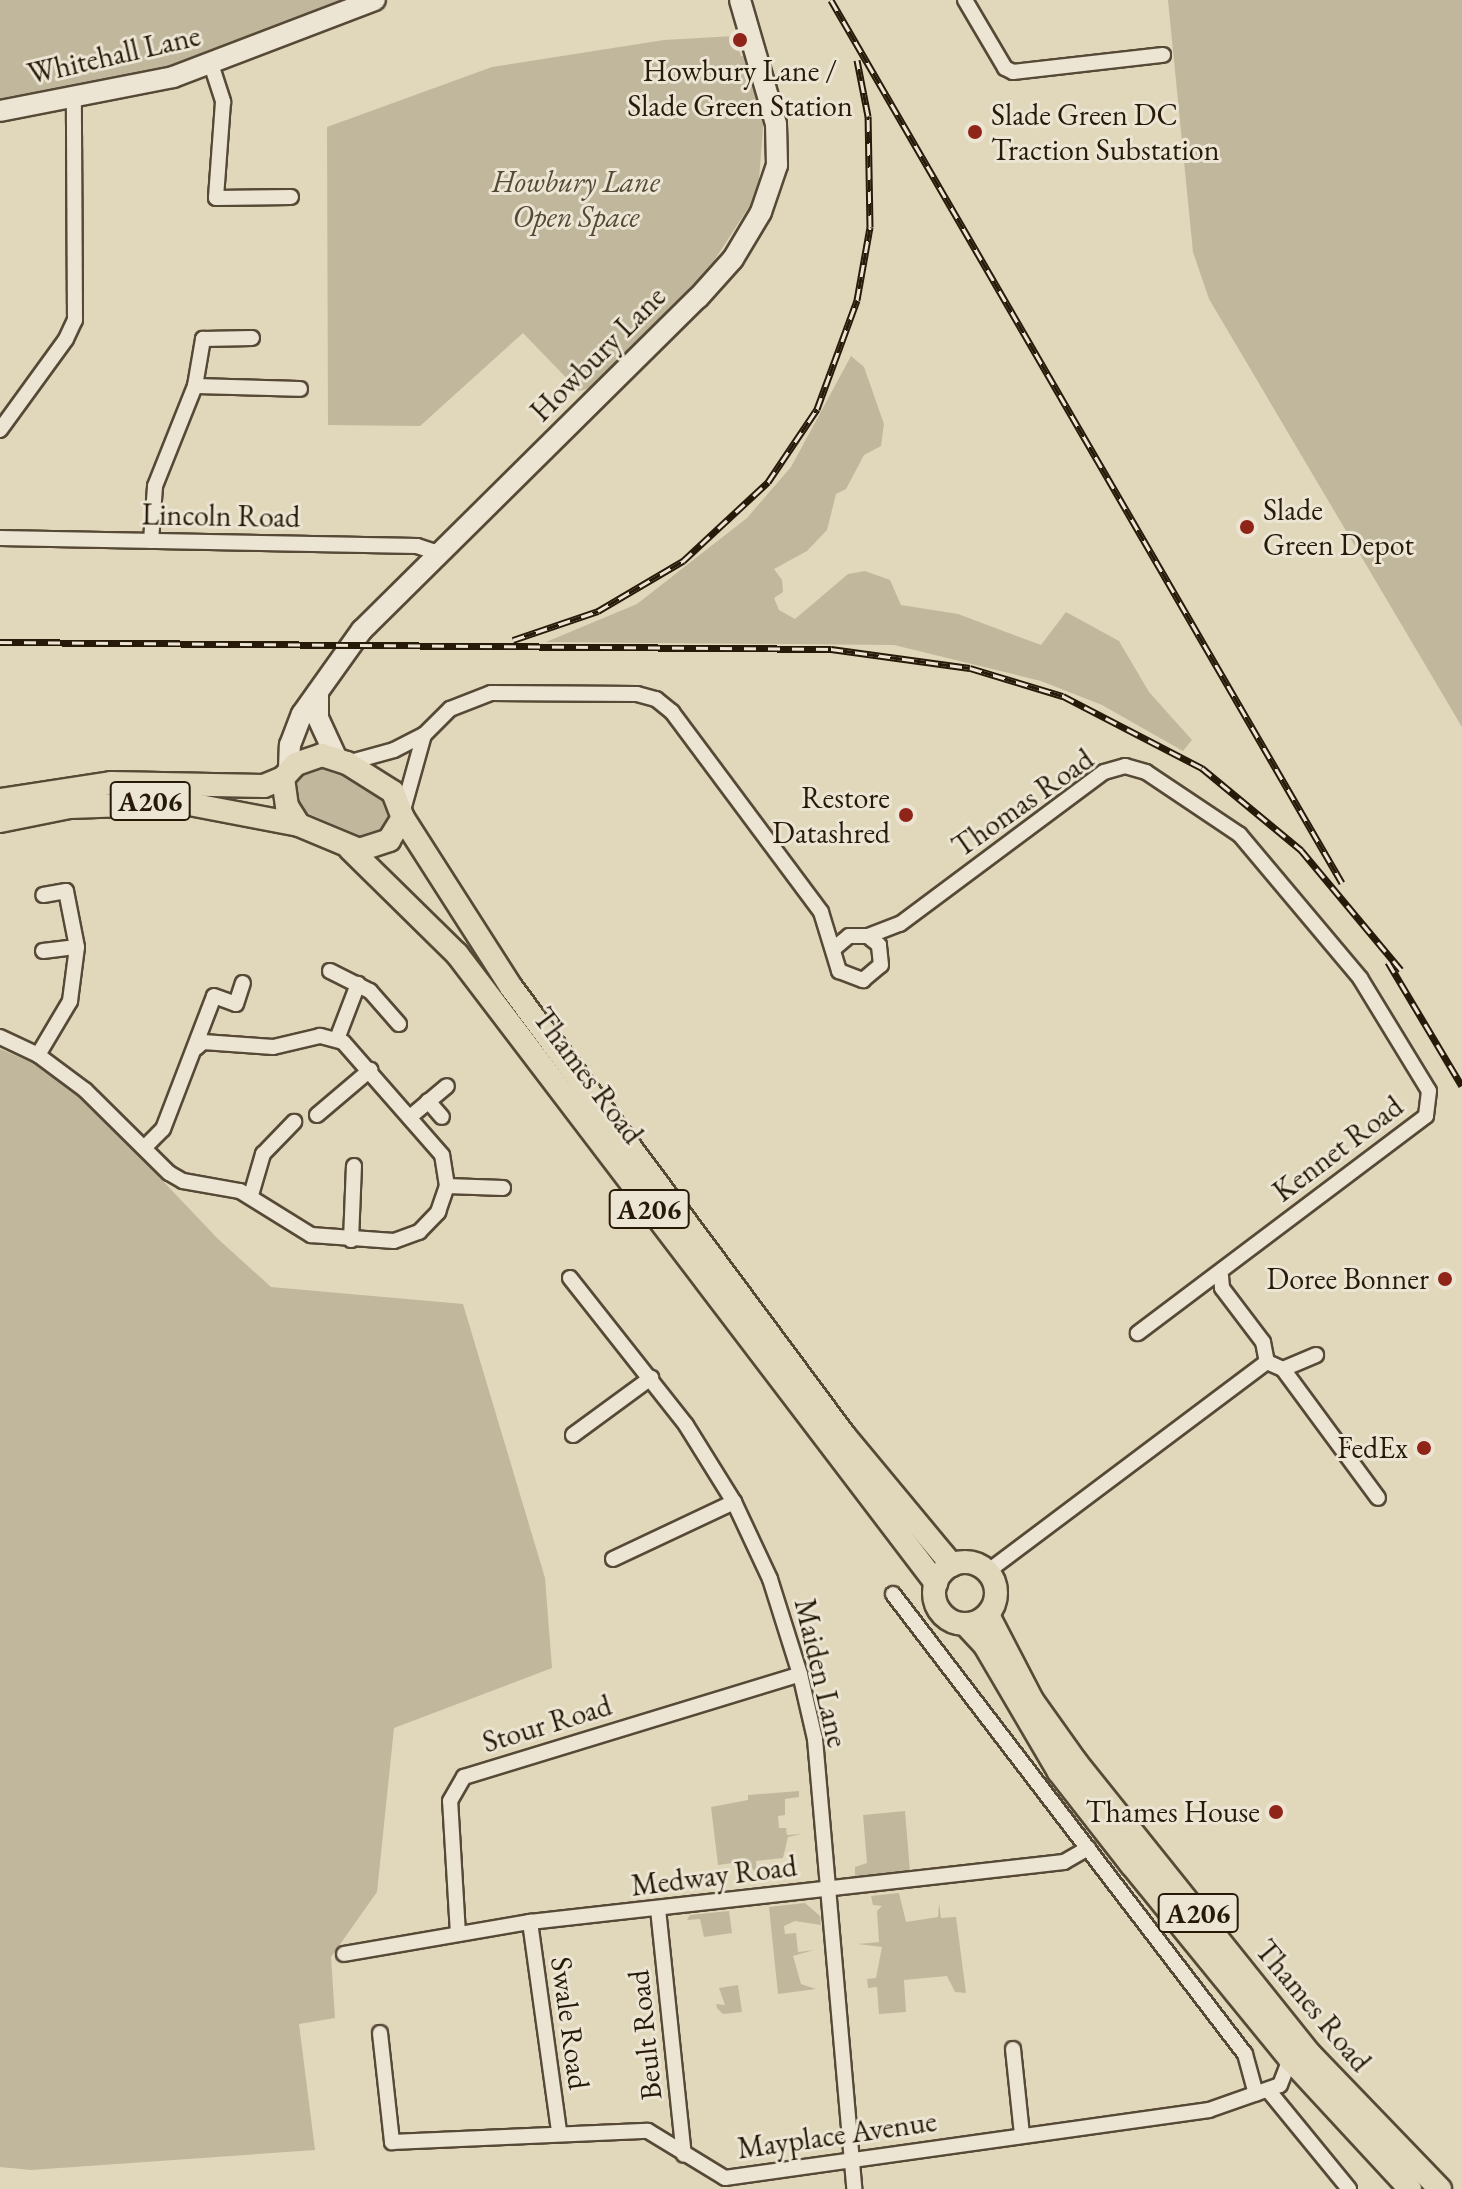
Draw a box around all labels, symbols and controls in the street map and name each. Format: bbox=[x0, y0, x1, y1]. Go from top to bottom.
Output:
street label: Whitehall Lane bbox=[24, 18, 204, 92]
marker: Howbury Lane / Slade Green Station bbox=[731, 31, 749, 49]
place label: Howbury Lane / Slade Green Station bbox=[627, 53, 853, 124]
place label: Slade Green DC Traction Substation bbox=[991, 97, 1220, 168]
marker: Slade Green DC Traction Substation bbox=[966, 123, 984, 141]
park label: Howbury Lane Open Space bbox=[492, 164, 660, 234]
street label: Howbury Lane bbox=[523, 279, 673, 429]
place label: Slade Green Depot bbox=[1263, 492, 1414, 562]
street label: Lincoln Road bbox=[141, 497, 301, 535]
marker: Slade Green Depot bbox=[1238, 518, 1256, 536]
street label: Thomas Road bbox=[945, 741, 1101, 865]
road number: A206 bbox=[108, 777, 192, 825]
place label: Restore Datashred bbox=[772, 780, 890, 850]
marker: Restore Datashred bbox=[897, 806, 915, 824]
street label: Thames Road bbox=[525, 1001, 651, 1151]
street label: Kennet Road bbox=[1266, 1088, 1410, 1210]
road number: A206 bbox=[607, 1185, 691, 1233]
place label: Doree Bonner bbox=[1267, 1261, 1429, 1297]
marker: Doree Bonner bbox=[1436, 1270, 1454, 1288]
place label: FedEx bbox=[1337, 1430, 1408, 1466]
marker: FedEx bbox=[1415, 1439, 1433, 1457]
street label: Maiden Lane bbox=[786, 1595, 856, 1751]
street label: Stour Road bbox=[478, 1687, 616, 1761]
place label: Thames House bbox=[1085, 1794, 1260, 1830]
marker: Thames House bbox=[1267, 1803, 1285, 1821]
street label: Medway Road bbox=[629, 1848, 799, 1904]
road number: A206 bbox=[1156, 1889, 1240, 1937]
street label: Thames Road bbox=[1247, 1933, 1379, 2079]
street label: Swale Road bbox=[543, 1954, 597, 2092]
street label: Beult Road bbox=[620, 1968, 670, 2102]
street label: Mayplace Avenue bbox=[735, 2103, 939, 2167]

